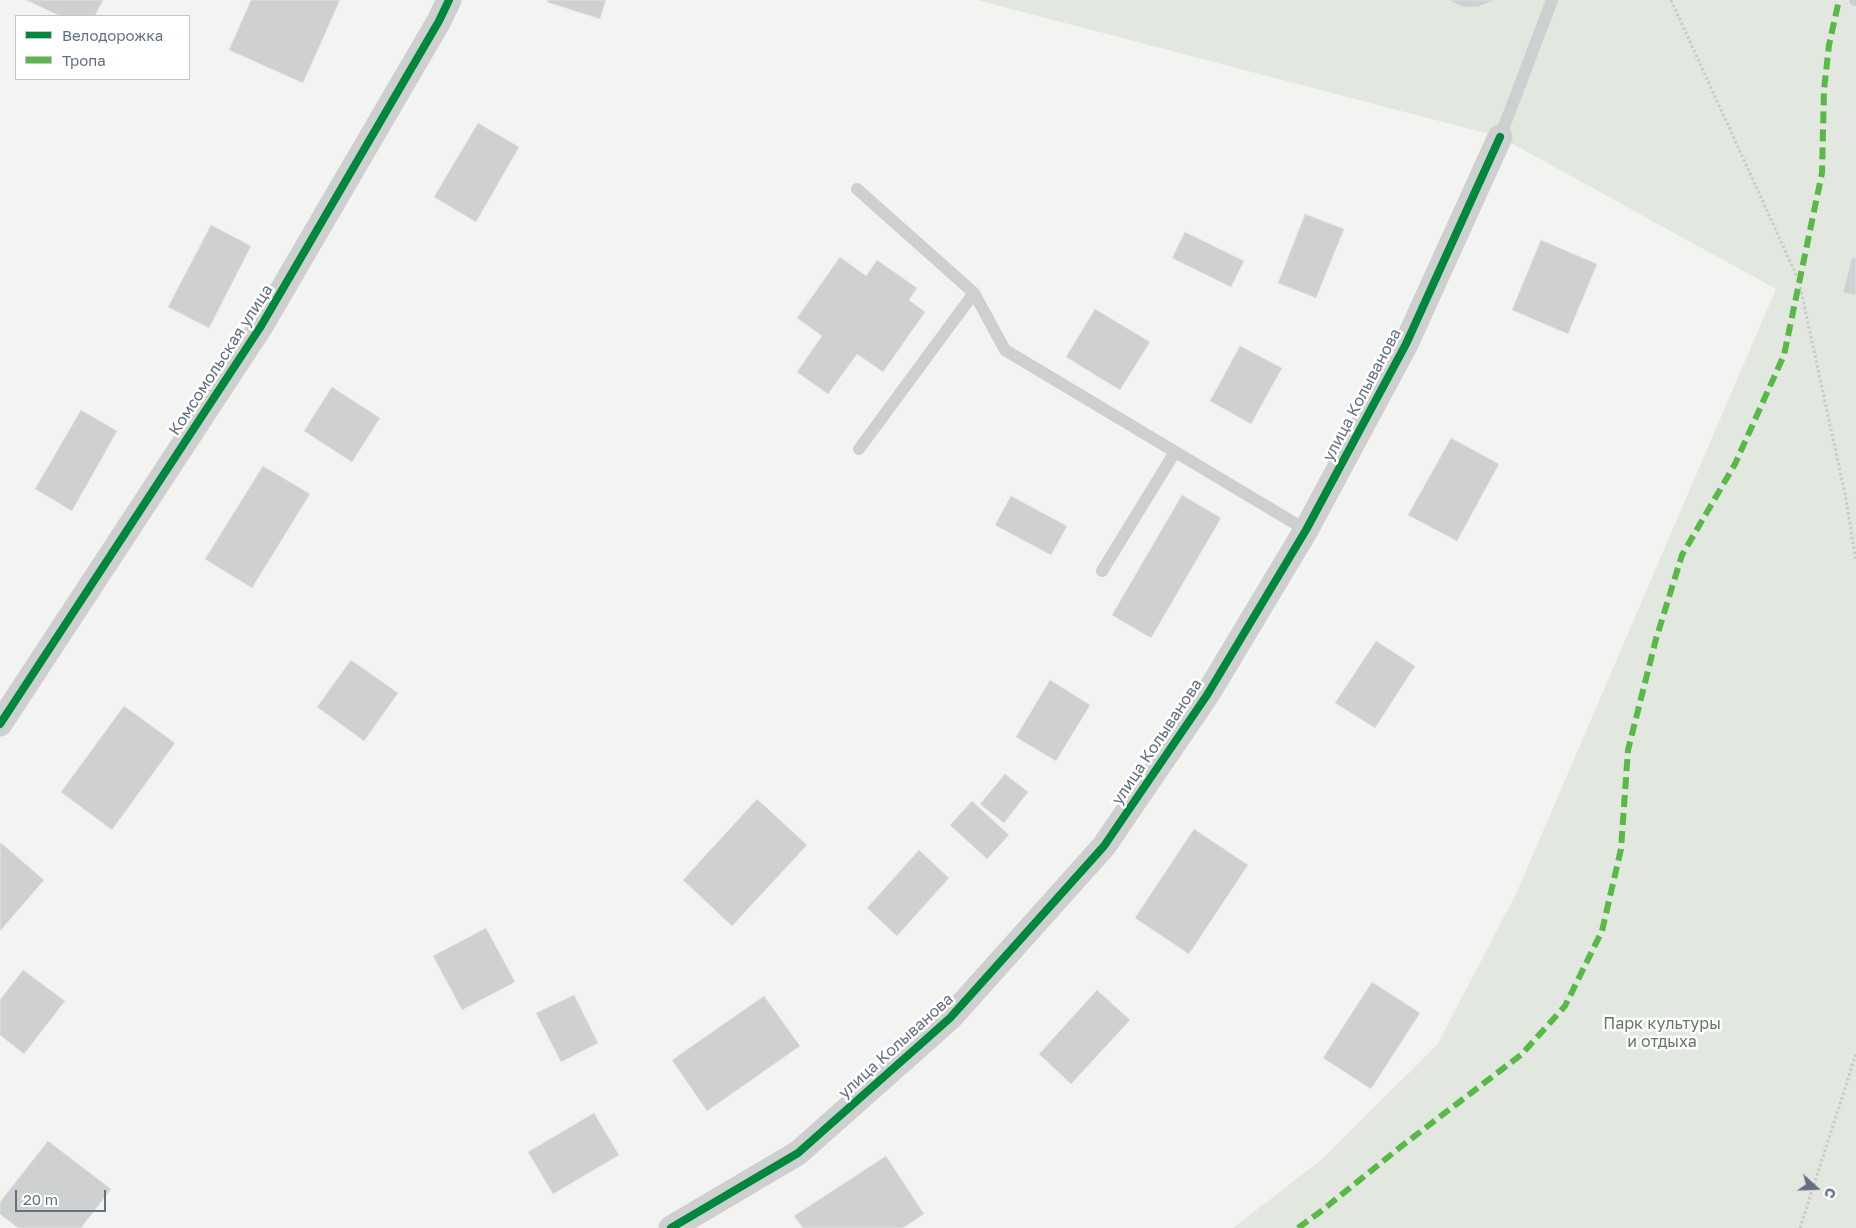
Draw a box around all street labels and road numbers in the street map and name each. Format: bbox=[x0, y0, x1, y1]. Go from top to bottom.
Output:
street label: Комсомольская улица bbox=[165, 281, 277, 439]
street label: улица Колыванова bbox=[1319, 325, 1405, 465]
street label: улица Колыванова bbox=[1108, 675, 1206, 809]
street label: улица Колыванова bbox=[835, 989, 957, 1103]

